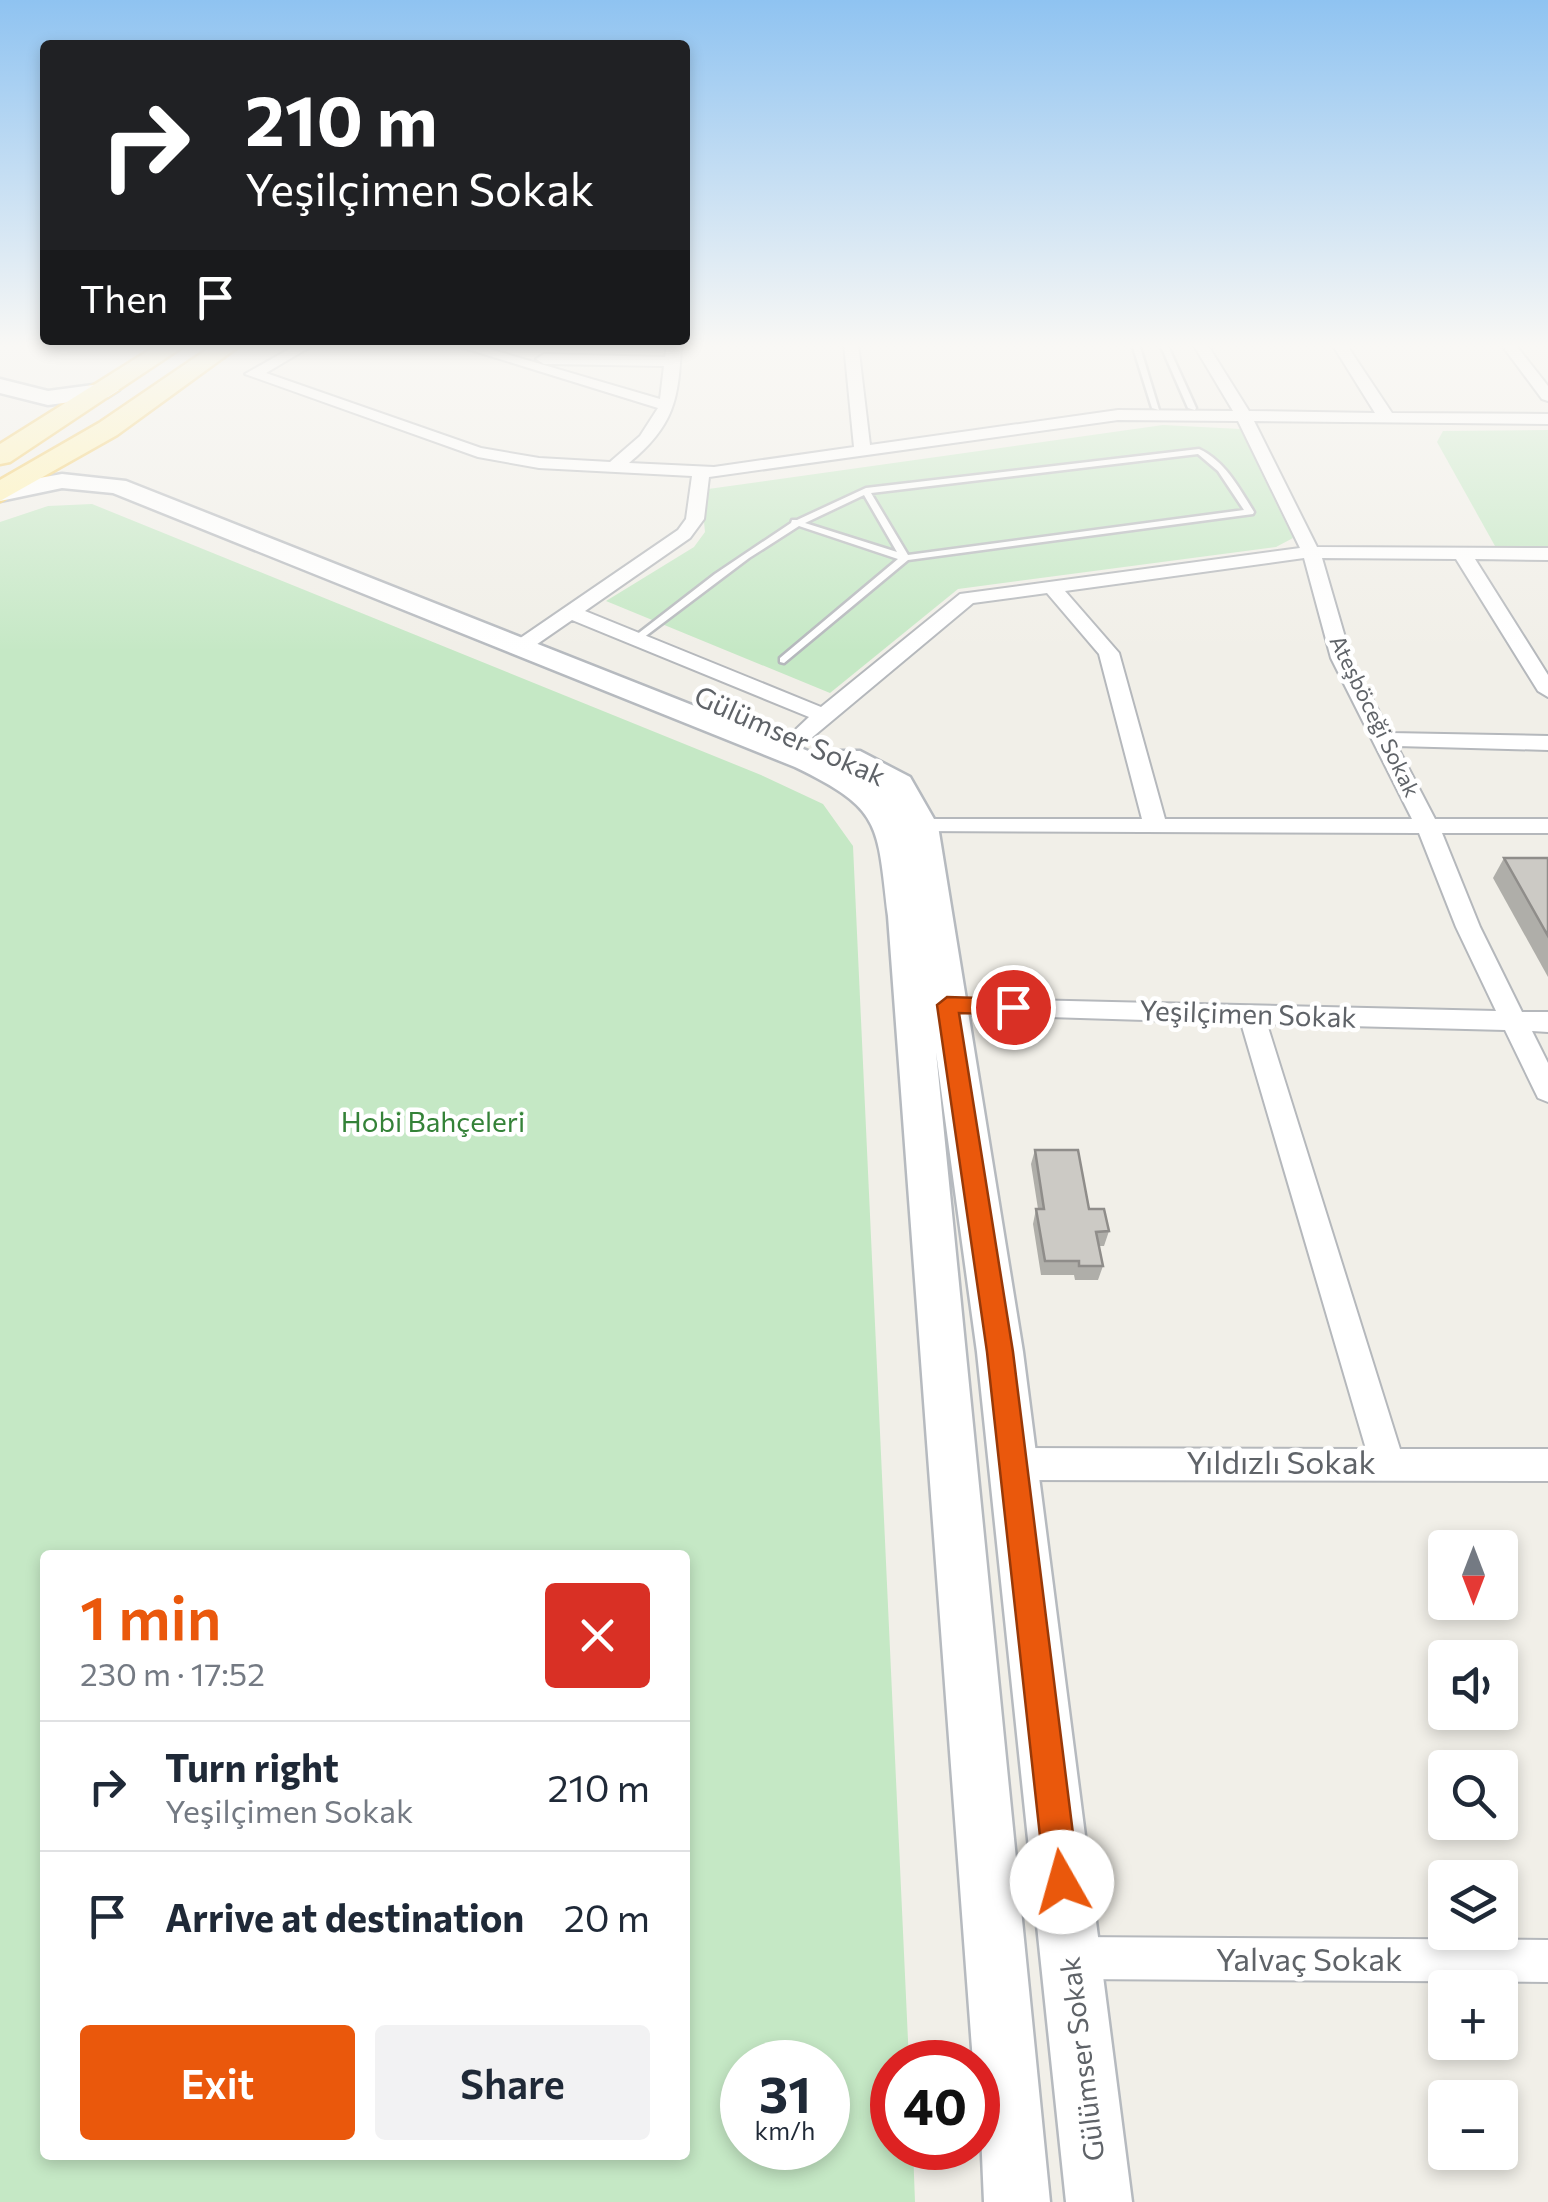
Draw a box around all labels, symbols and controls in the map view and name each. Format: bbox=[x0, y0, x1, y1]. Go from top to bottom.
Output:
text: 210 m bbox=[245, 75, 437, 160]
icon: right bbox=[80, 80, 210, 210]
text: Yeşilçimen Sokak bbox=[245, 160, 594, 215]
icon: arrive bbox=[188, 270, 243, 325]
text: Then bbox=[80, 274, 168, 321]
street label: Ateşböceği Sokak bbox=[1325, 630, 1426, 801]
street label: Gülümser Sokak bbox=[690, 678, 891, 792]
pin bbox=[971, 965, 1056, 1050]
icon: arrive bbox=[986, 980, 1041, 1035]
street label: Yeşilçimen Sokak bbox=[1139, 992, 1357, 1034]
park label: Hobi Bahçeleri bbox=[341, 1104, 525, 1138]
street label: Yıldızlı Sokak bbox=[1186, 1441, 1376, 1481]
north arrow bbox=[1428, 1530, 1518, 1620]
map controls bbox=[1428, 1530, 1518, 2170]
text: 1 min bbox=[80, 1579, 221, 1652]
button: close bbox=[545, 1583, 650, 1688]
button: sound bbox=[1428, 1640, 1518, 1730]
text: 230 m · 17:52 bbox=[80, 1653, 265, 1693]
text: Turn right bbox=[165, 1743, 339, 1790]
button: search bbox=[1428, 1750, 1518, 1840]
icon: right bbox=[80, 1759, 135, 1814]
text: 210 m bbox=[547, 1763, 650, 1810]
text: Yeşilçimen Sokak bbox=[165, 1790, 413, 1830]
position arrow bbox=[1010, 1830, 1114, 1934]
button: layers bbox=[1428, 1860, 1518, 1950]
icon: arrive bbox=[80, 1889, 135, 1944]
text: Arrive at destination bbox=[165, 1893, 524, 1940]
text: 20 m bbox=[564, 1893, 650, 1940]
street label: Yalvaç Sokak bbox=[1216, 1938, 1402, 1978]
street label: Gülümser Sokak bbox=[1052, 1955, 1110, 2163]
button: + bbox=[1428, 1970, 1518, 2060]
button: Exit bbox=[80, 2025, 355, 2140]
button: Share bbox=[375, 2025, 650, 2140]
speed limit sign: 40 bbox=[870, 2040, 1000, 2170]
text: 31 bbox=[759, 2062, 811, 2123]
button: − bbox=[1428, 2080, 1518, 2170]
text: km/h bbox=[755, 2115, 815, 2145]

